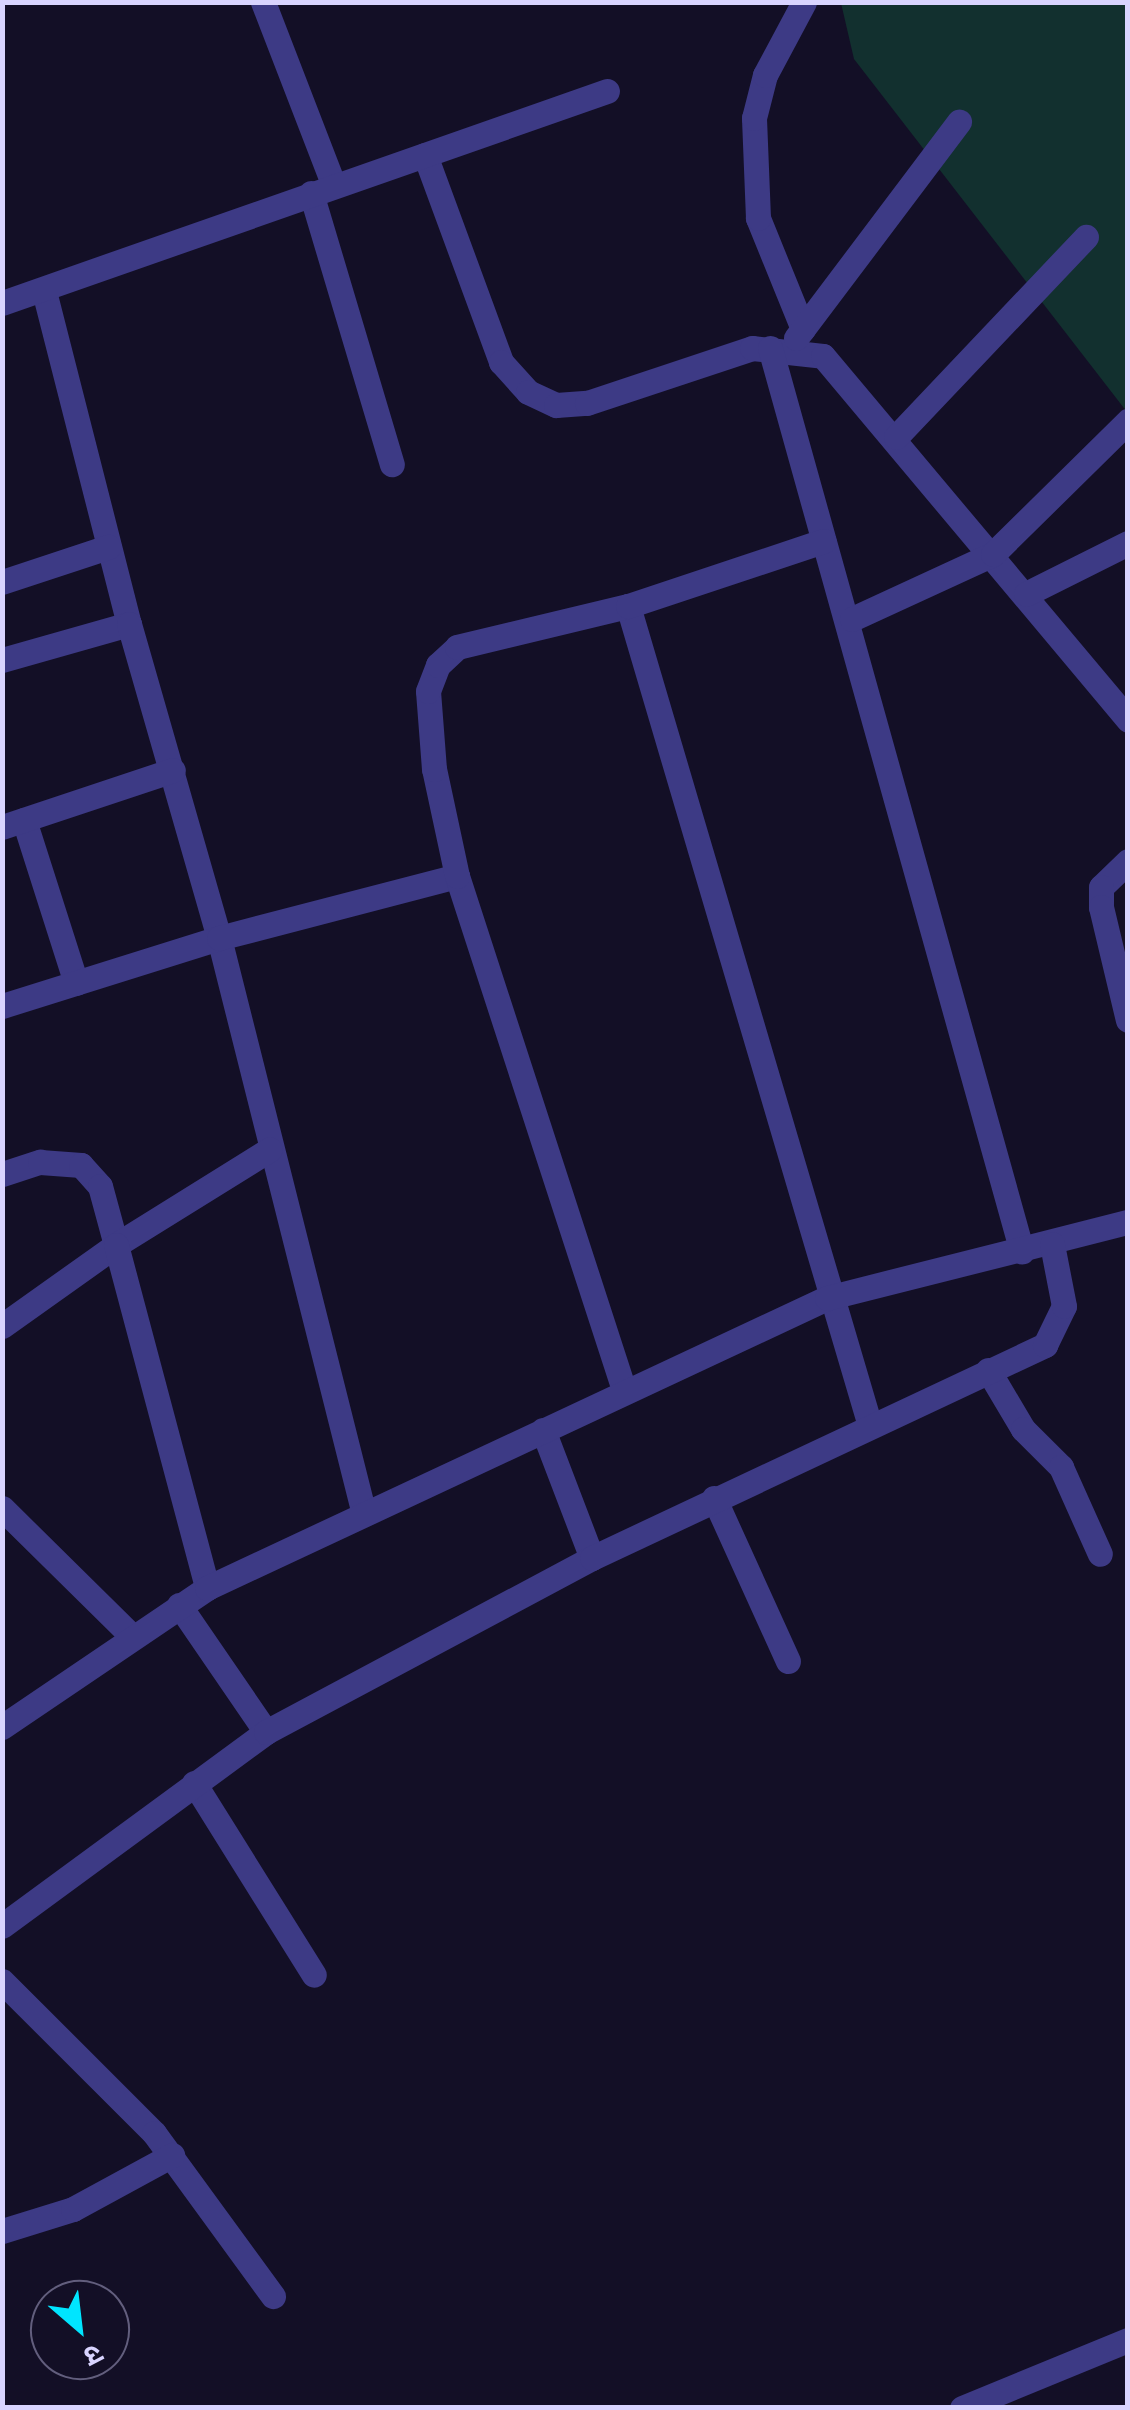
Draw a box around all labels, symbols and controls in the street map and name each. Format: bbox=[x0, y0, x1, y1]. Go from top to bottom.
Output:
north arrow bbox=[30, 2280, 130, 2380]
text: उ bbox=[78, 2336, 108, 2374]

